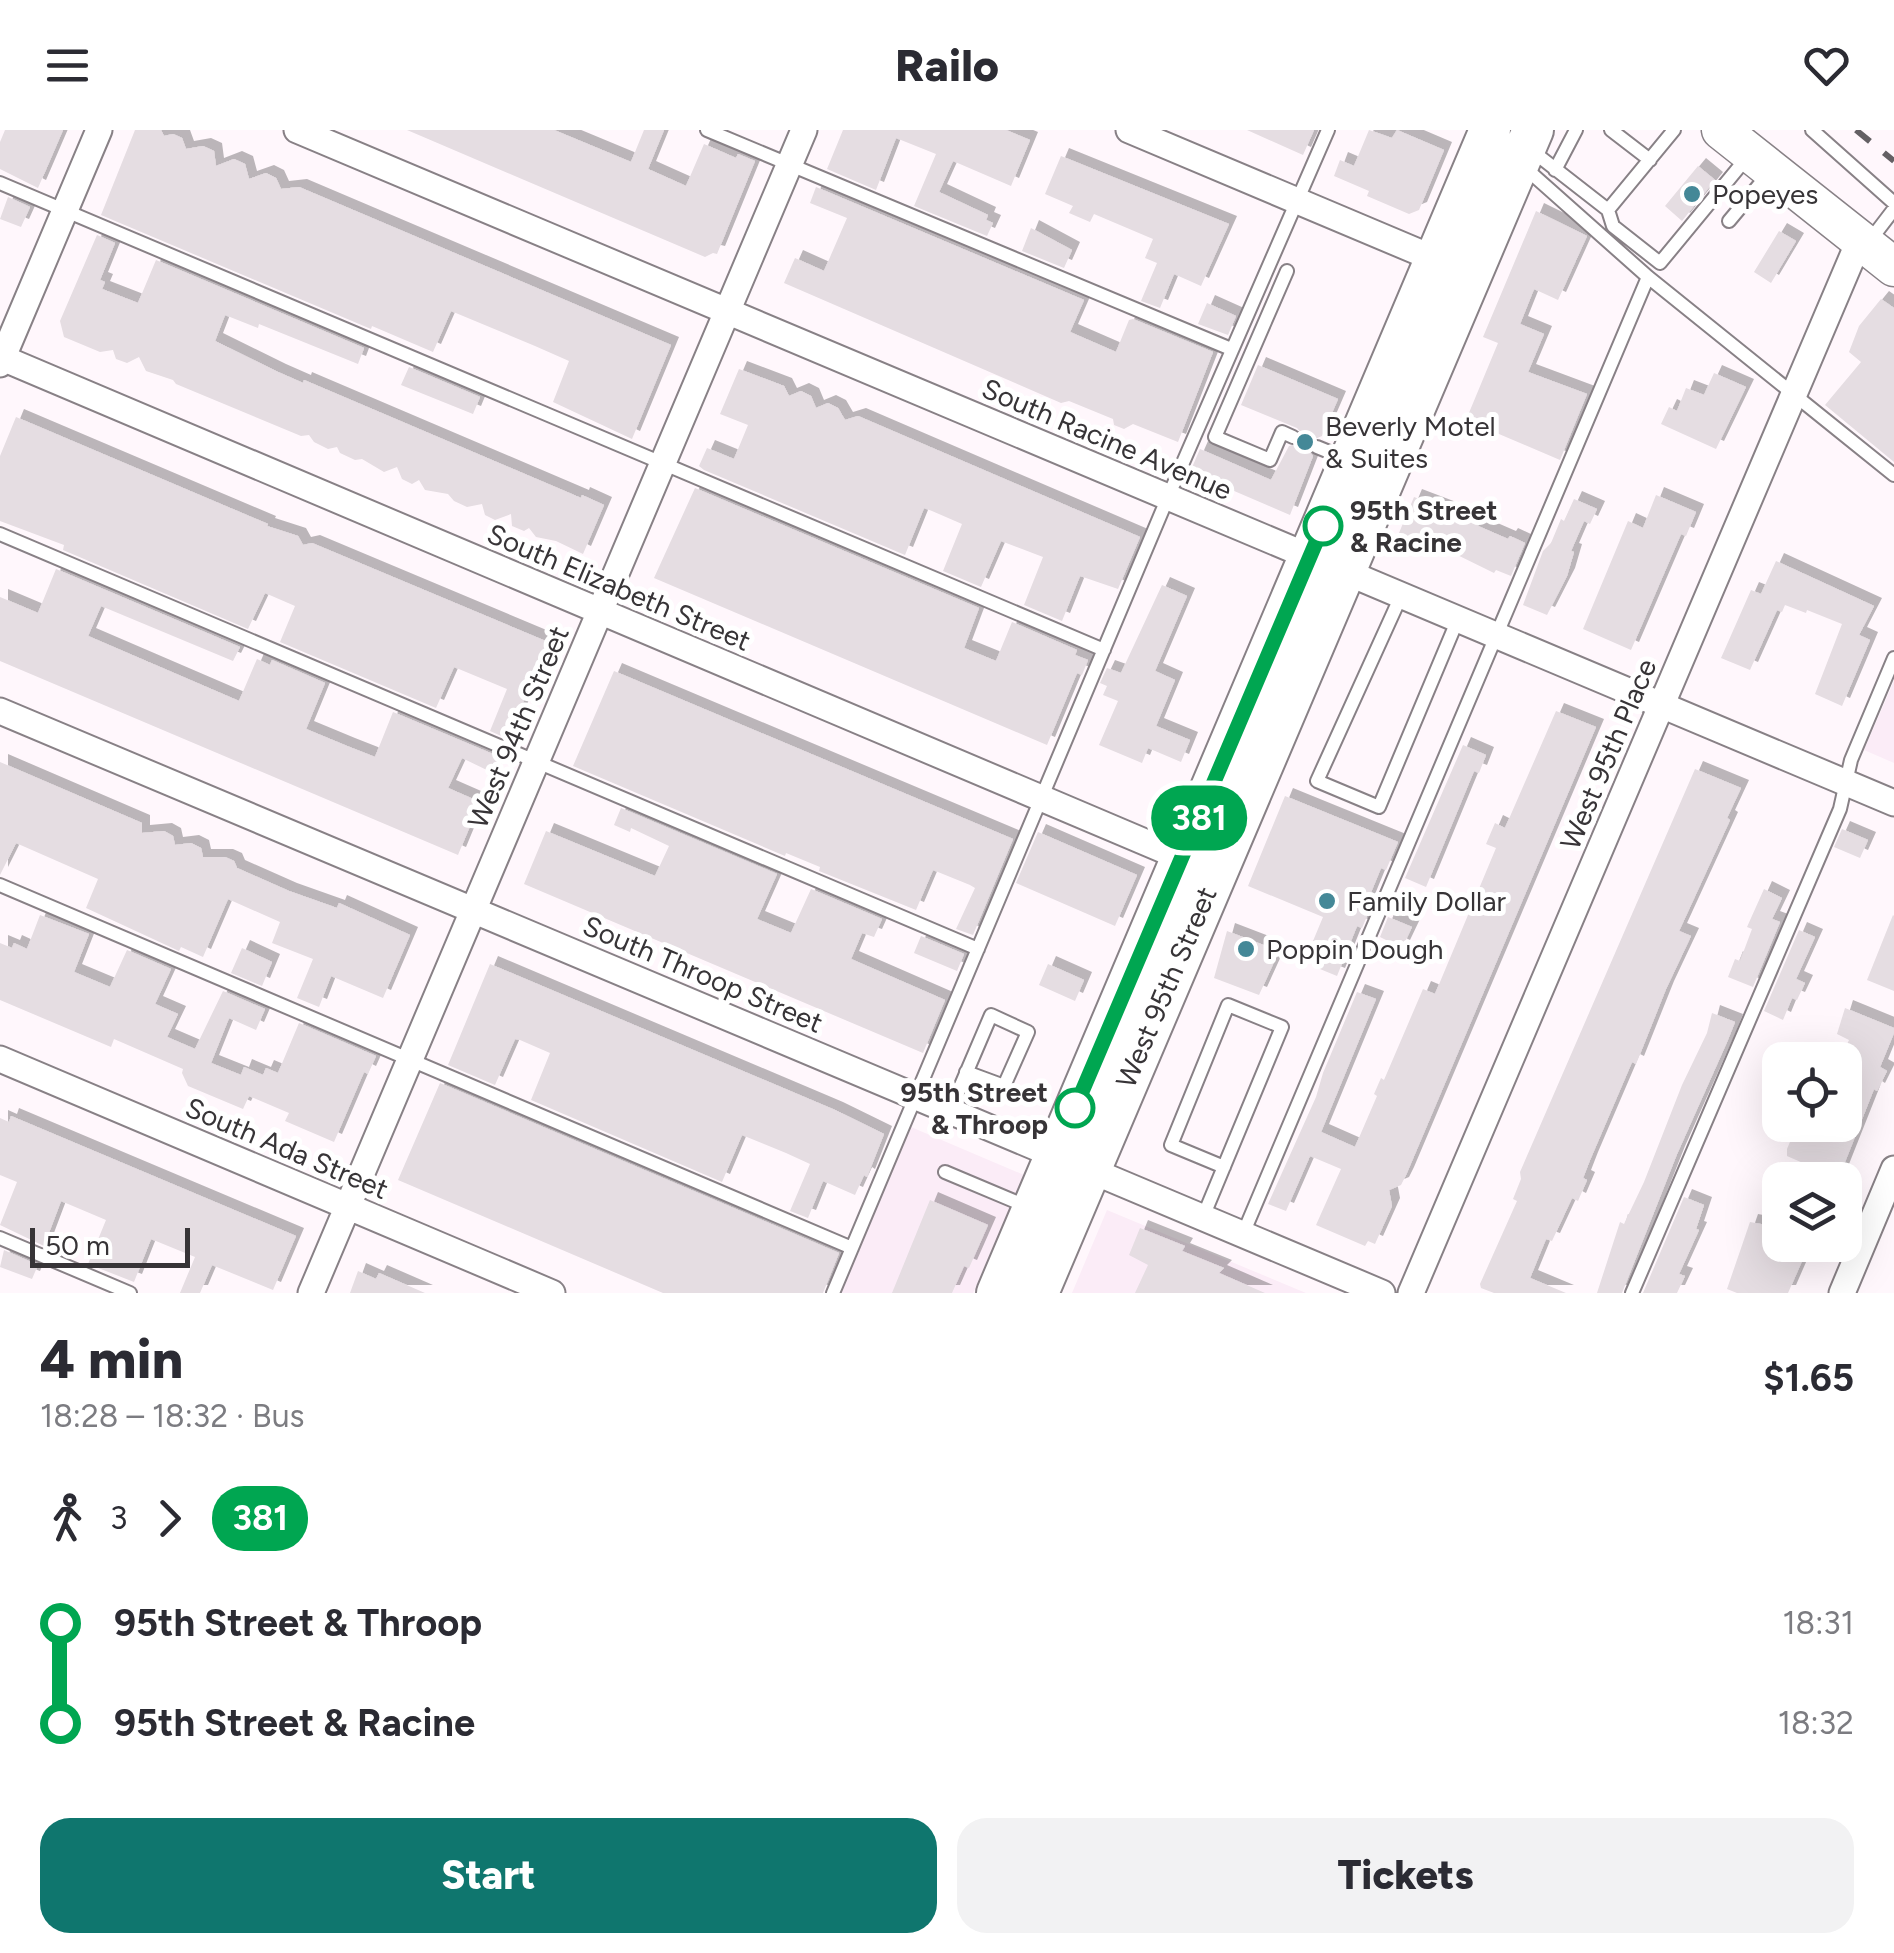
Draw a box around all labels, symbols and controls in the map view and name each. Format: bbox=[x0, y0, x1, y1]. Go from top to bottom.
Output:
icon: menu bbox=[40, 38, 95, 93]
text: Railo bbox=[895, 38, 999, 92]
icon: heart bbox=[1799, 38, 1854, 93]
place label: Popeyes bbox=[1712, 177, 1818, 211]
marker: Popeyes bbox=[1681, 183, 1703, 205]
street label: South Racine Avenue bbox=[977, 371, 1237, 507]
place label: Beverly Motel & Suites bbox=[1325, 409, 1496, 475]
marker: Beverly Motel & Suites bbox=[1294, 431, 1316, 453]
place label: 95th Street & Racine bbox=[1350, 493, 1498, 559]
marker: 95th Street & Racine bbox=[1304, 507, 1342, 545]
street label: South Elizabeth Street bbox=[482, 516, 756, 658]
street label: West 94th Street bbox=[460, 621, 576, 833]
street label: West 95th Place bbox=[1553, 654, 1663, 854]
line badge: 381 bbox=[1142, 786, 1256, 850]
text: 381 bbox=[1171, 797, 1227, 839]
street label: West 95th Street bbox=[1108, 881, 1224, 1093]
place label: Family Dollar bbox=[1347, 884, 1507, 918]
marker: Family Dollar bbox=[1316, 890, 1338, 912]
street label: South Throop Street bbox=[578, 908, 828, 1040]
place label: Poppin Dough bbox=[1266, 932, 1444, 966]
marker: Poppin Dough bbox=[1235, 938, 1257, 960]
map controls bbox=[1762, 1042, 1862, 1262]
button: locate bbox=[1762, 1042, 1862, 1142]
place label: 95th Street & Throop bbox=[900, 1075, 1048, 1141]
marker: 95th Street & Throop bbox=[1056, 1089, 1094, 1127]
street label: South Ada Street bbox=[180, 1090, 394, 1206]
button: layers bbox=[1762, 1162, 1862, 1262]
scale bar bbox=[30, 1223, 190, 1268]
text: 50 m bbox=[45, 1228, 110, 1262]
text: 4 min bbox=[40, 1326, 183, 1392]
text: $1.65 bbox=[1763, 1355, 1854, 1401]
text: 18:28 – 18:32 · Bus bbox=[40, 1397, 304, 1435]
icon: walk bbox=[40, 1491, 95, 1546]
icon: forward bbox=[142, 1491, 197, 1546]
text: 381 bbox=[232, 1497, 288, 1539]
text: 3 bbox=[110, 1499, 127, 1537]
text: 95th Street & Throop bbox=[114, 1600, 482, 1646]
text: 18:31 bbox=[1782, 1604, 1854, 1642]
text: 95th Street & Racine bbox=[114, 1700, 475, 1746]
text: 18:32 bbox=[1778, 1704, 1854, 1742]
button: Start bbox=[40, 1818, 937, 1933]
button: Tickets bbox=[957, 1818, 1854, 1933]

